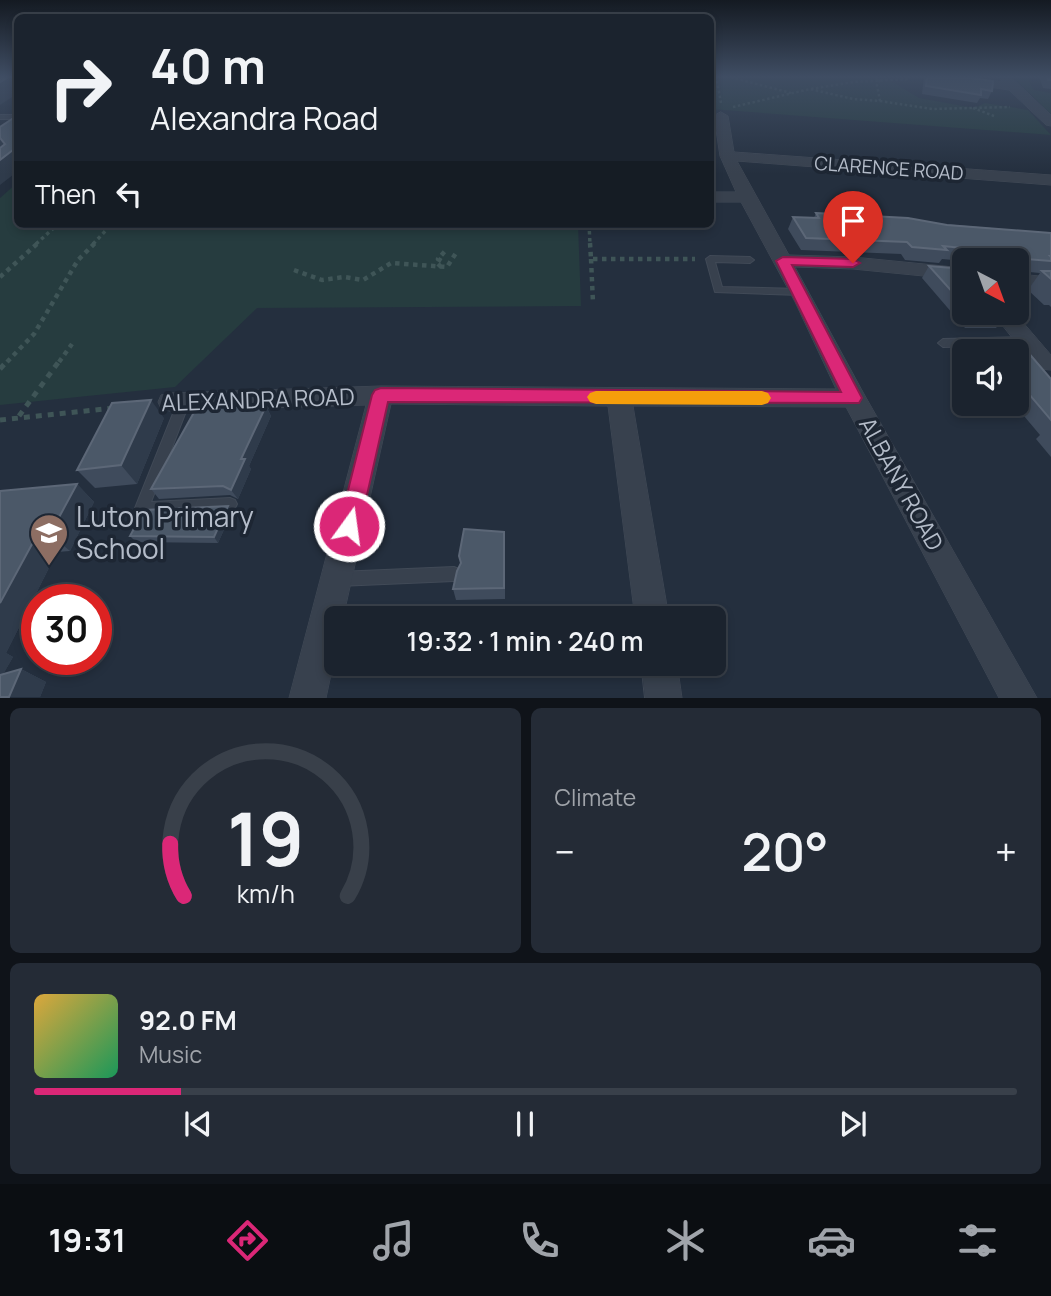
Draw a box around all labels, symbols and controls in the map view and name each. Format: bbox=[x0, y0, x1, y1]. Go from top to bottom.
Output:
text: 40 m bbox=[150, 32, 266, 99]
icon: right bbox=[35, 42, 126, 133]
text: Alexandra Road bbox=[150, 96, 379, 140]
street label: CLARENCE ROAD bbox=[814, 150, 964, 186]
icon: left bbox=[110, 175, 148, 213]
text: Then bbox=[35, 176, 96, 212]
pin bbox=[823, 191, 883, 263]
icon: arrive bbox=[834, 202, 872, 240]
north arrow bbox=[952, 248, 1029, 326]
map controls bbox=[952, 248, 1029, 416]
button: sound bbox=[952, 339, 1029, 416]
street label: ALEXANDRA ROAD bbox=[161, 380, 355, 418]
street label: ALBANY ROAD bbox=[852, 411, 952, 556]
position arrow bbox=[312, 489, 386, 563]
place label: Luton Primary School bbox=[76, 497, 254, 567]
school or university icon: Luton Primary School bbox=[28, 512, 70, 567]
speed limit sign: 30 bbox=[21, 584, 112, 675]
text: 19:32 · 1 min · 240 m bbox=[407, 623, 643, 659]
text: Climate bbox=[555, 781, 636, 813]
text: 19 bbox=[227, 789, 304, 889]
text: 20° bbox=[741, 816, 829, 887]
text: − bbox=[555, 825, 575, 877]
text: + bbox=[995, 825, 1017, 877]
text: km/h bbox=[236, 876, 294, 911]
text: 92.0 FM bbox=[139, 1002, 237, 1038]
text: Music bbox=[139, 1038, 202, 1070]
icon: previous bbox=[179, 1105, 217, 1143]
icon: pause bbox=[506, 1105, 544, 1143]
icon: next bbox=[834, 1105, 872, 1143]
icon: directions bbox=[223, 1216, 272, 1265]
icon: music bbox=[369, 1216, 418, 1265]
icon: phone bbox=[515, 1216, 564, 1265]
icon: climate bbox=[661, 1216, 710, 1265]
icon: car bbox=[807, 1216, 856, 1265]
icon: filters bbox=[953, 1216, 1002, 1265]
text: 19:31 bbox=[49, 1218, 126, 1262]

